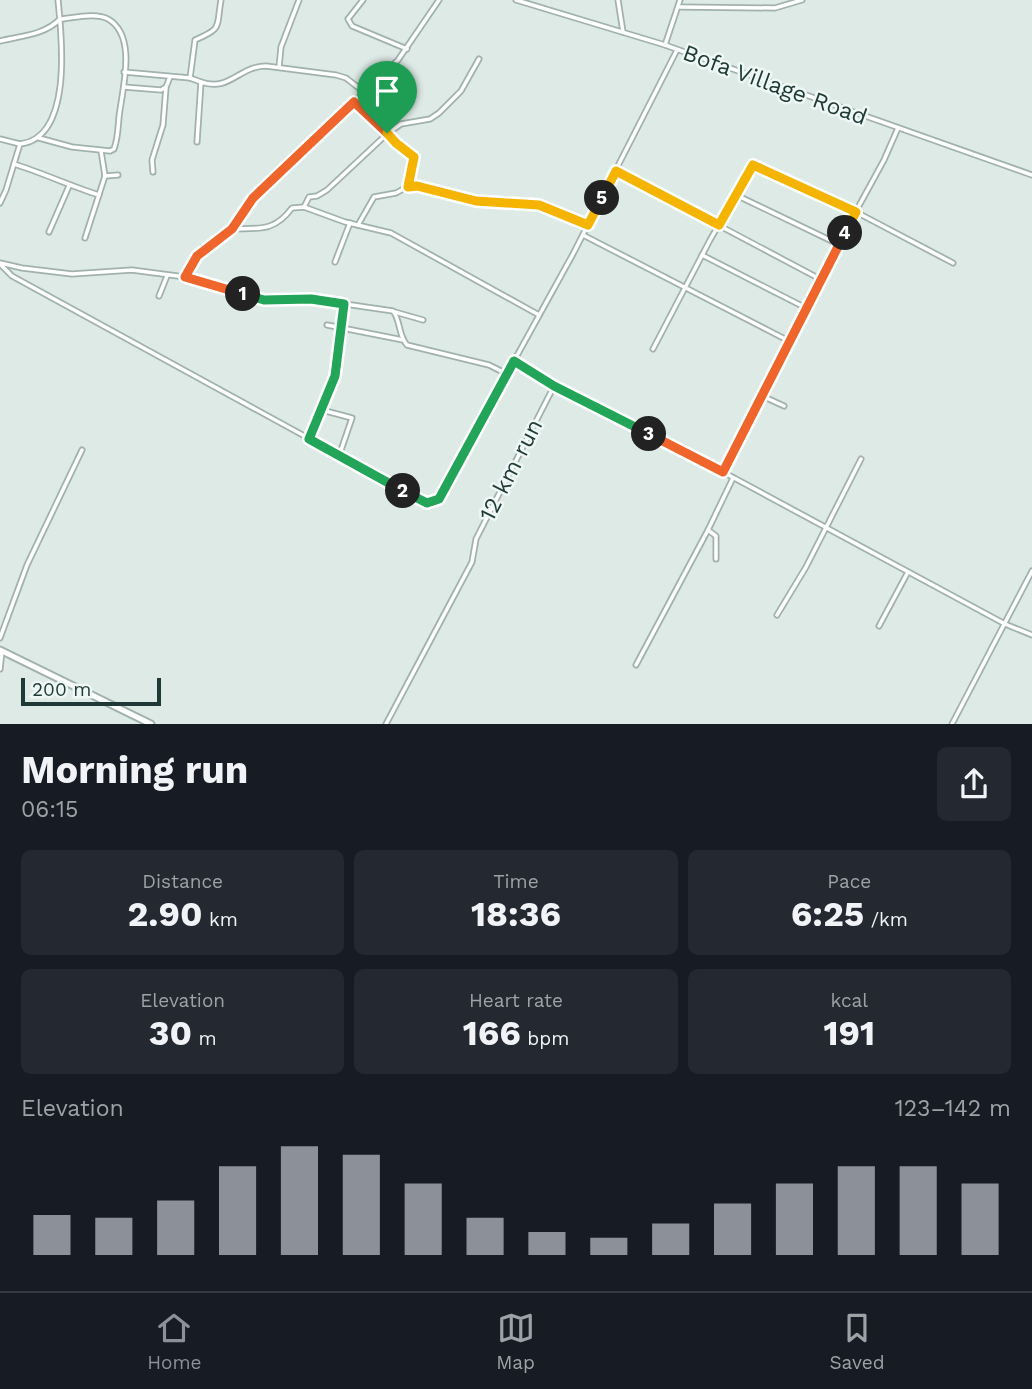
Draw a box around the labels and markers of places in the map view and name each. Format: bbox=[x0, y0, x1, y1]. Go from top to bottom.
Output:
pin bbox=[357, 61, 417, 133]
pin: 5 bbox=[584, 180, 620, 216]
pin: 4 bbox=[828, 216, 862, 250]
pin: 1 bbox=[226, 276, 260, 312]
pin: 3 bbox=[632, 416, 666, 452]
pin: 2 bbox=[386, 474, 420, 508]

